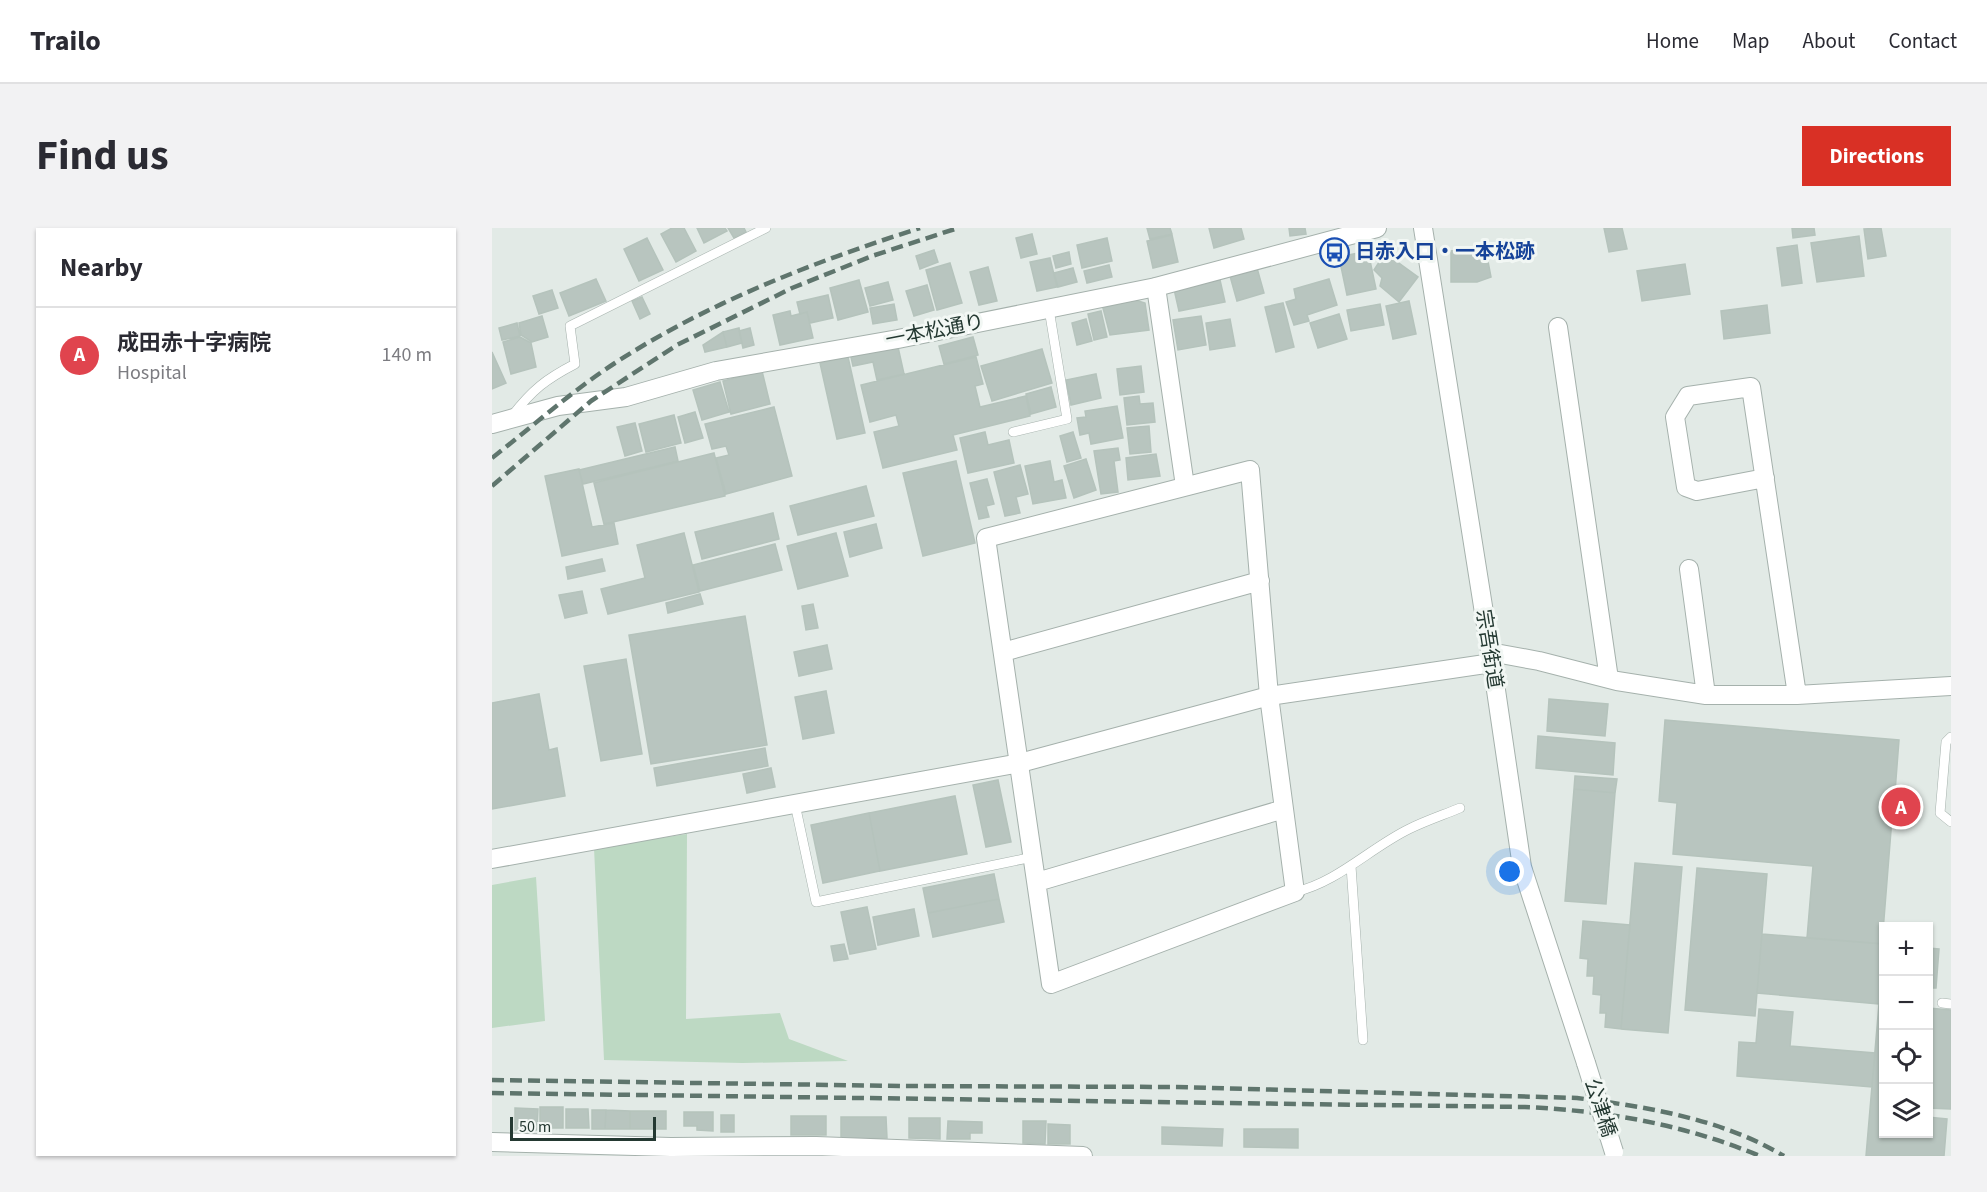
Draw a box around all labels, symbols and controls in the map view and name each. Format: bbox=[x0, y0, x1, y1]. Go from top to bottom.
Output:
text: Trailo bbox=[30, 21, 101, 61]
text: Home bbox=[1646, 26, 1699, 56]
text: Map bbox=[1732, 26, 1770, 56]
text: About bbox=[1803, 26, 1855, 56]
text: Contact bbox=[1888, 26, 1957, 56]
text: Find us bbox=[36, 126, 169, 186]
button: Directions bbox=[1802, 126, 1951, 186]
bus stop icon: 日赤入口・一本松跡 bbox=[1318, 236, 1350, 268]
place label: 日赤入口・一本松跡 bbox=[1355, 238, 1535, 266]
text: Nearby bbox=[60, 249, 143, 286]
street label: 一本松通り bbox=[883, 308, 987, 354]
text: 成田赤十字病院 bbox=[117, 327, 271, 359]
text: A bbox=[74, 341, 85, 369]
text: 140 m bbox=[382, 341, 432, 369]
text: Hospital bbox=[117, 359, 187, 387]
street label: 宗吾街道 bbox=[1469, 607, 1509, 691]
pin: A bbox=[1882, 784, 1920, 830]
your location bbox=[1495, 857, 1524, 886]
map controls bbox=[1879, 922, 1933, 1138]
button: + bbox=[1879, 922, 1933, 976]
button: − bbox=[1879, 976, 1933, 1030]
button: locate bbox=[1879, 1030, 1933, 1084]
street label: 公津橋 bbox=[1577, 1075, 1623, 1141]
button: layers bbox=[1879, 1084, 1933, 1138]
scale bar bbox=[510, 1114, 656, 1142]
text: 50 m bbox=[519, 1116, 551, 1138]

